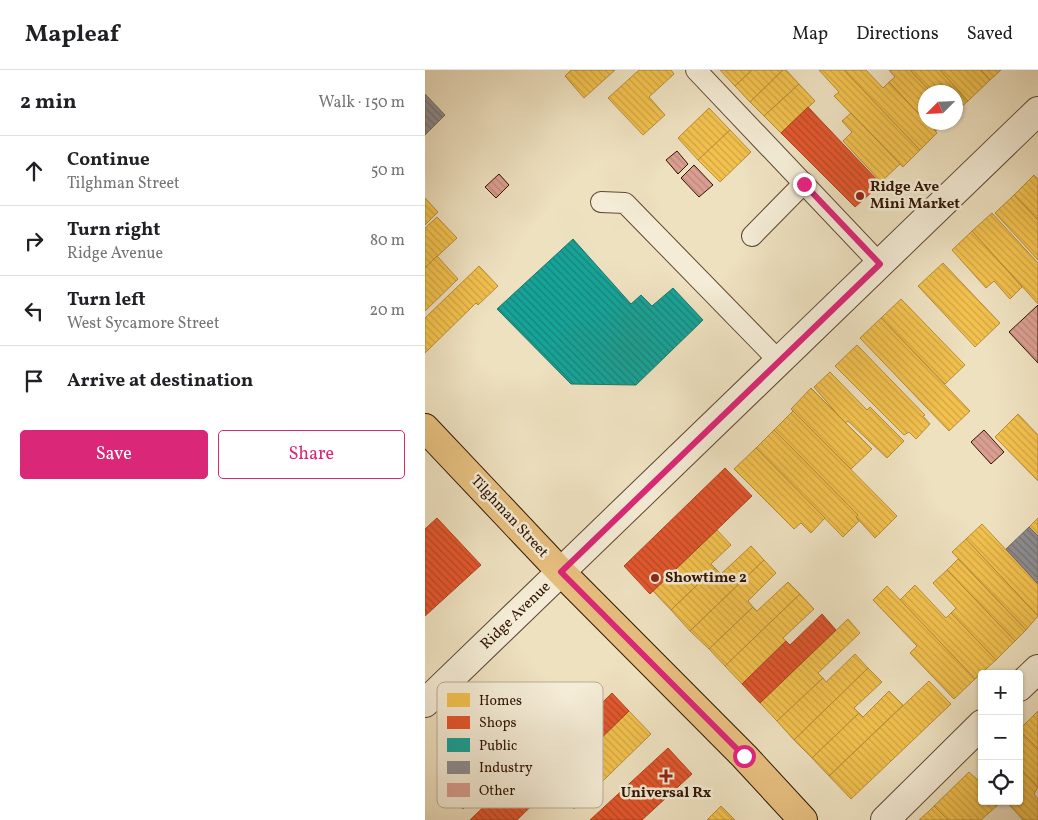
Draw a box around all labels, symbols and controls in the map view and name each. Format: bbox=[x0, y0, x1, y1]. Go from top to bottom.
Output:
text: Mapleaf bbox=[25, 18, 119, 52]
text: Map bbox=[792, 22, 828, 47]
text: Directions bbox=[856, 22, 939, 47]
text: Saved bbox=[967, 22, 1013, 47]
north arrow bbox=[918, 85, 963, 130]
text: 2 min bbox=[20, 88, 77, 117]
text: Walk · 150 m bbox=[319, 92, 405, 114]
text: Continue bbox=[67, 147, 150, 173]
icon: ahead bbox=[20, 157, 48, 185]
text: 50 m bbox=[371, 160, 405, 182]
text: Tilghman Street bbox=[67, 173, 180, 195]
route end bbox=[793, 173, 816, 196]
place label: Ridge Ave Mini Market bbox=[870, 177, 960, 215]
marker: Ridge Ave Mini Market bbox=[854, 190, 866, 202]
text: Turn right bbox=[67, 217, 160, 243]
icon: right bbox=[20, 227, 48, 255]
text: 80 m bbox=[370, 230, 405, 252]
text: Ridge Avenue bbox=[67, 243, 163, 265]
text: Turn left bbox=[67, 287, 146, 313]
icon: left bbox=[20, 297, 48, 325]
text: 20 m bbox=[370, 300, 405, 322]
text: West Sycamore Street bbox=[67, 313, 220, 335]
icon: arrive bbox=[20, 367, 48, 395]
text: Arrive at destination bbox=[67, 368, 253, 394]
button: Save bbox=[20, 430, 208, 479]
button: Share bbox=[218, 430, 405, 479]
street label: Tilghman Street bbox=[465, 471, 553, 563]
place label: Showtime 2 bbox=[665, 568, 747, 589]
marker: Showtime 2 bbox=[649, 572, 661, 584]
street label: Ridge Avenue bbox=[476, 577, 556, 655]
map controls bbox=[978, 670, 1023, 805]
button: + bbox=[978, 670, 1023, 715]
legend bbox=[437, 682, 603, 808]
text: Homes bbox=[479, 692, 522, 711]
text: Shops bbox=[479, 714, 517, 733]
button: − bbox=[978, 715, 1023, 760]
text: Public bbox=[479, 737, 517, 756]
route start bbox=[733, 745, 756, 768]
text: Industry bbox=[479, 759, 533, 778]
button: locate bbox=[978, 760, 1023, 805]
marker: Universal Rx bbox=[660, 770, 672, 782]
text: Other bbox=[479, 782, 515, 801]
place label: Universal Rx bbox=[621, 783, 712, 804]

